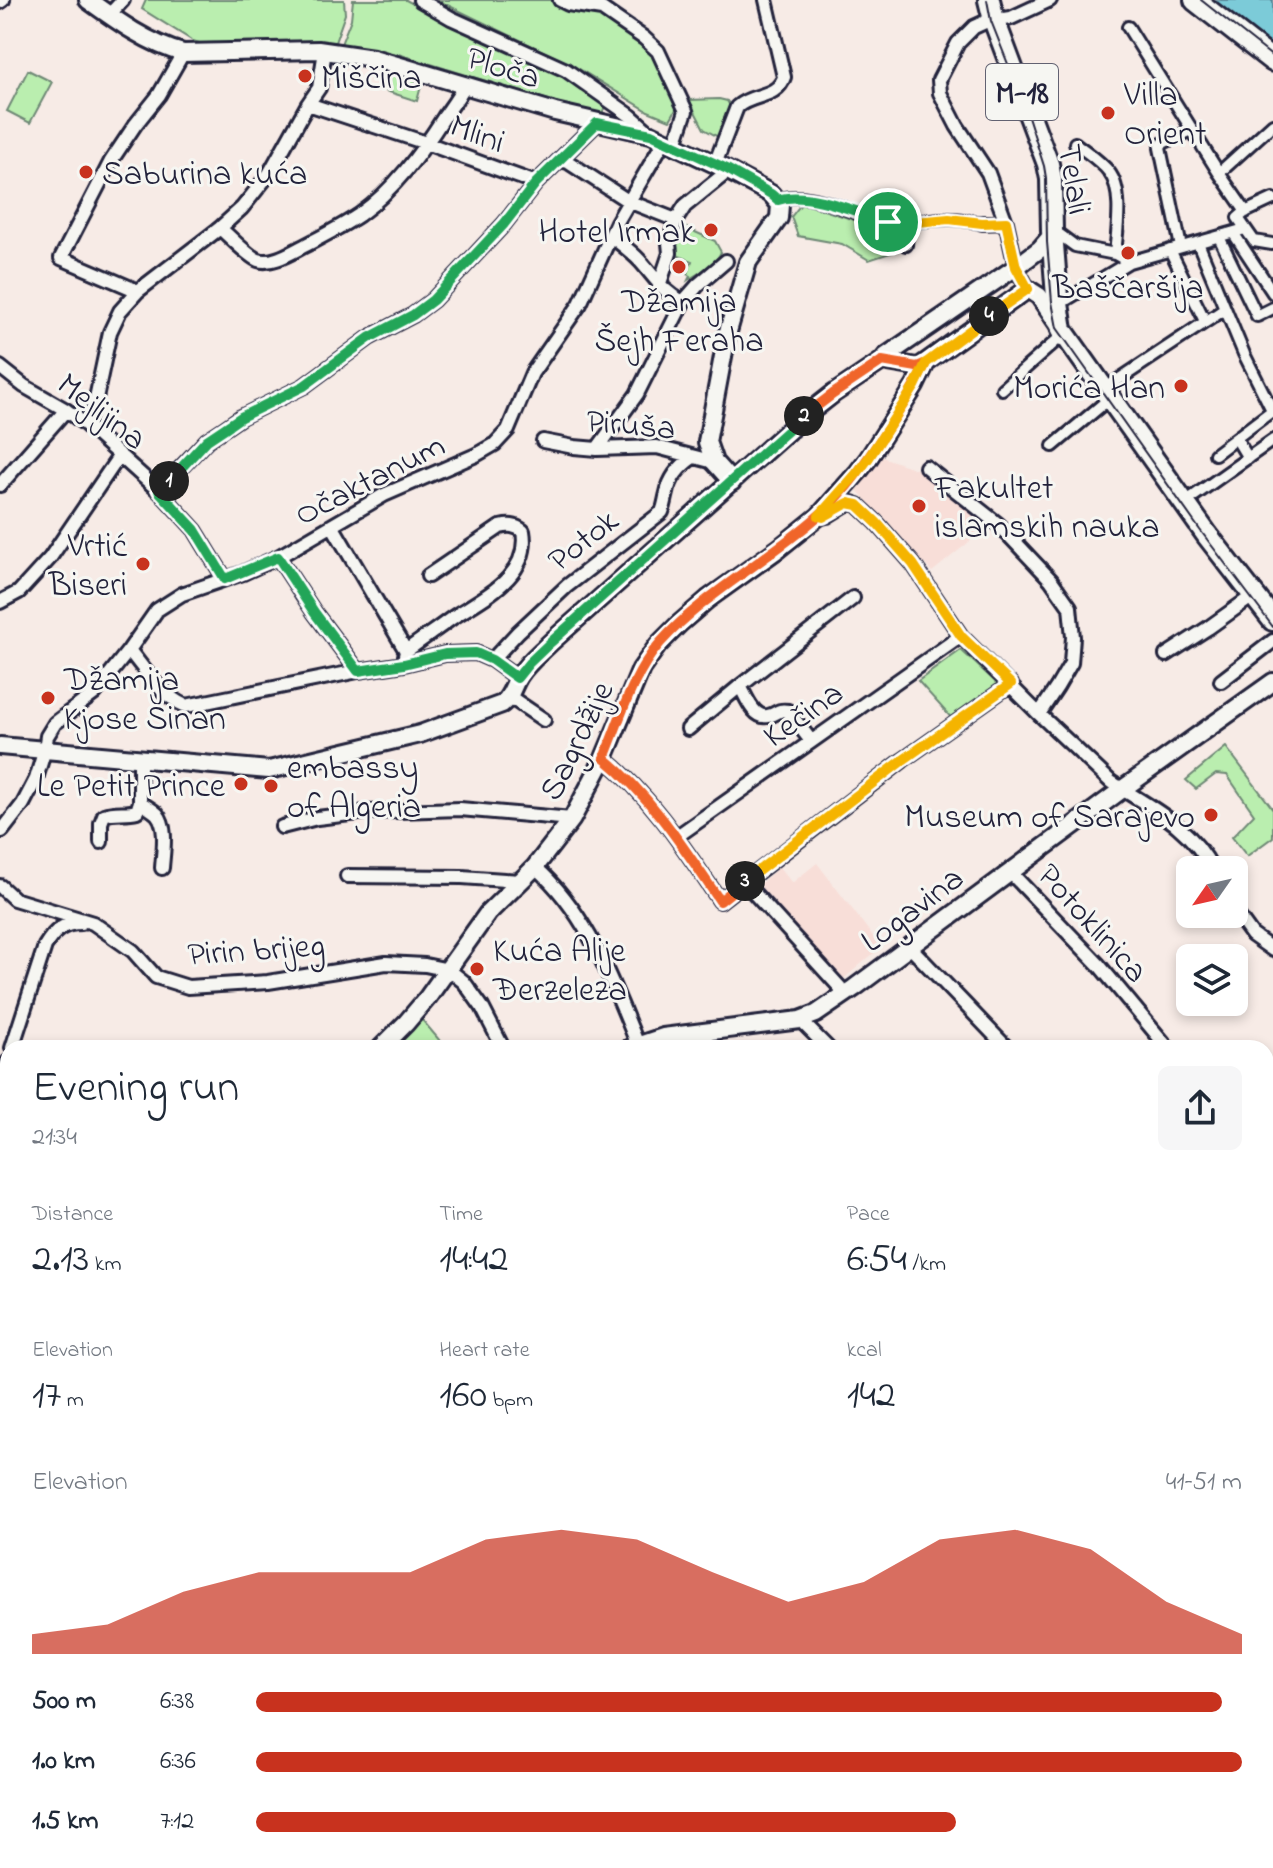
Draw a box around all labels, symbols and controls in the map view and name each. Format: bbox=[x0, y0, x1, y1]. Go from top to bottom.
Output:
street label: Ploča bbox=[460, 35, 546, 105]
place label: Miščina bbox=[321, 55, 421, 105]
road number: M-18 bbox=[986, 64, 1058, 120]
marker: Miščina bbox=[296, 67, 314, 85]
place label: Villa Orient bbox=[1123, 72, 1206, 161]
street label: Mlini bbox=[442, 103, 511, 169]
marker: Villa Orient bbox=[1099, 104, 1117, 122]
street label: Telali bbox=[1042, 141, 1102, 218]
place label: Saburina kuća bbox=[102, 151, 307, 201]
marker: Saburina kuća bbox=[77, 163, 95, 181]
pin bbox=[854, 188, 922, 256]
icon: arrive bbox=[866, 200, 910, 244]
place label: Hotel Irmak bbox=[539, 209, 695, 259]
marker: Hotel Irmak bbox=[702, 221, 720, 239]
marker: Baščaršija bbox=[1119, 244, 1137, 262]
marker: Džamija Šejh Feraha bbox=[670, 258, 688, 276]
place label: Baščaršija bbox=[1051, 265, 1204, 315]
place label: Džamija Šejh Feraha bbox=[594, 279, 764, 368]
pin: 4 bbox=[969, 296, 1009, 336]
text: 4 bbox=[984, 300, 994, 332]
street label: Mejlijina bbox=[45, 362, 156, 464]
place label: Morića Han bbox=[1013, 365, 1165, 415]
marker: Morića Han bbox=[1172, 377, 1190, 395]
pin: 2 bbox=[784, 396, 824, 436]
street label: Piruša bbox=[584, 398, 677, 456]
text: 2 bbox=[799, 400, 809, 432]
street label: Očaktanum bbox=[287, 422, 455, 541]
pin: 1 bbox=[149, 461, 189, 501]
text: 1 bbox=[166, 465, 173, 497]
place label: Fakultet islamskih nauka bbox=[934, 465, 1160, 554]
marker: Fakultet islamskih nauka bbox=[910, 497, 928, 515]
street label: Potok bbox=[538, 498, 631, 586]
place label: Vrtić Biseri bbox=[48, 523, 128, 612]
marker: Vrtić Biseri bbox=[134, 555, 152, 573]
place label: Džamija Kjose Sinan bbox=[63, 657, 226, 746]
street label: Kečina bbox=[754, 671, 855, 762]
street label: Sagrdžije bbox=[528, 673, 629, 810]
marker: Džamija Kjose Sinan bbox=[39, 689, 57, 707]
place label: embassy of Algeria bbox=[287, 745, 421, 834]
place label: Le Petit Prince bbox=[37, 763, 226, 813]
marker: Le Petit Prince bbox=[232, 775, 250, 793]
marker: embassy of Algeria bbox=[262, 777, 280, 795]
place label: Museum of Sarajevo bbox=[904, 794, 1195, 844]
marker: Museum of Sarajevo bbox=[1202, 806, 1220, 824]
street label: Potoklinica bbox=[1023, 854, 1159, 996]
street label: Logavina bbox=[851, 856, 976, 967]
north arrow bbox=[1176, 856, 1248, 928]
map controls bbox=[1176, 856, 1248, 1016]
pin: 3 bbox=[725, 861, 765, 901]
text: 3 bbox=[740, 865, 750, 897]
street label: Pirin brijeg bbox=[186, 922, 327, 982]
place label: Kuća Alije Đerzeleza bbox=[492, 928, 627, 1017]
button: layers bbox=[1176, 944, 1248, 1016]
marker: Kuća Alije Đerzeleza bbox=[468, 960, 486, 978]
text: Evening run bbox=[32, 1057, 239, 1121]
button: share bbox=[1158, 1066, 1242, 1150]
text: 21:34 bbox=[32, 1119, 77, 1157]
text: Distance bbox=[32, 1199, 113, 1231]
text: Time bbox=[439, 1199, 483, 1231]
text: Pace bbox=[847, 1199, 890, 1231]
text: 2.13 bbox=[32, 1231, 89, 1290]
text: 14:42 bbox=[439, 1231, 508, 1290]
text: 6:54 bbox=[847, 1231, 907, 1290]
text: km bbox=[89, 1249, 122, 1281]
text: /km bbox=[907, 1249, 946, 1281]
text: Elevation bbox=[32, 1335, 113, 1367]
text: Heart rate bbox=[439, 1335, 530, 1367]
text: kcal bbox=[847, 1335, 882, 1367]
text: 17 bbox=[32, 1367, 61, 1426]
text: 160 bbox=[439, 1367, 487, 1426]
text: 142 bbox=[847, 1367, 896, 1426]
text: m bbox=[61, 1385, 84, 1417]
text: bpm bbox=[487, 1385, 533, 1417]
text: Elevation bbox=[32, 1464, 128, 1502]
text: 41–51 m bbox=[1166, 1464, 1242, 1502]
text: 500 m bbox=[32, 1683, 96, 1721]
text: 6:38 bbox=[160, 1683, 194, 1721]
text: 1.0 km bbox=[32, 1743, 95, 1781]
text: 6:36 bbox=[160, 1743, 196, 1781]
text: 1.5 km bbox=[32, 1803, 99, 1841]
text: 7:12 bbox=[160, 1803, 194, 1841]

